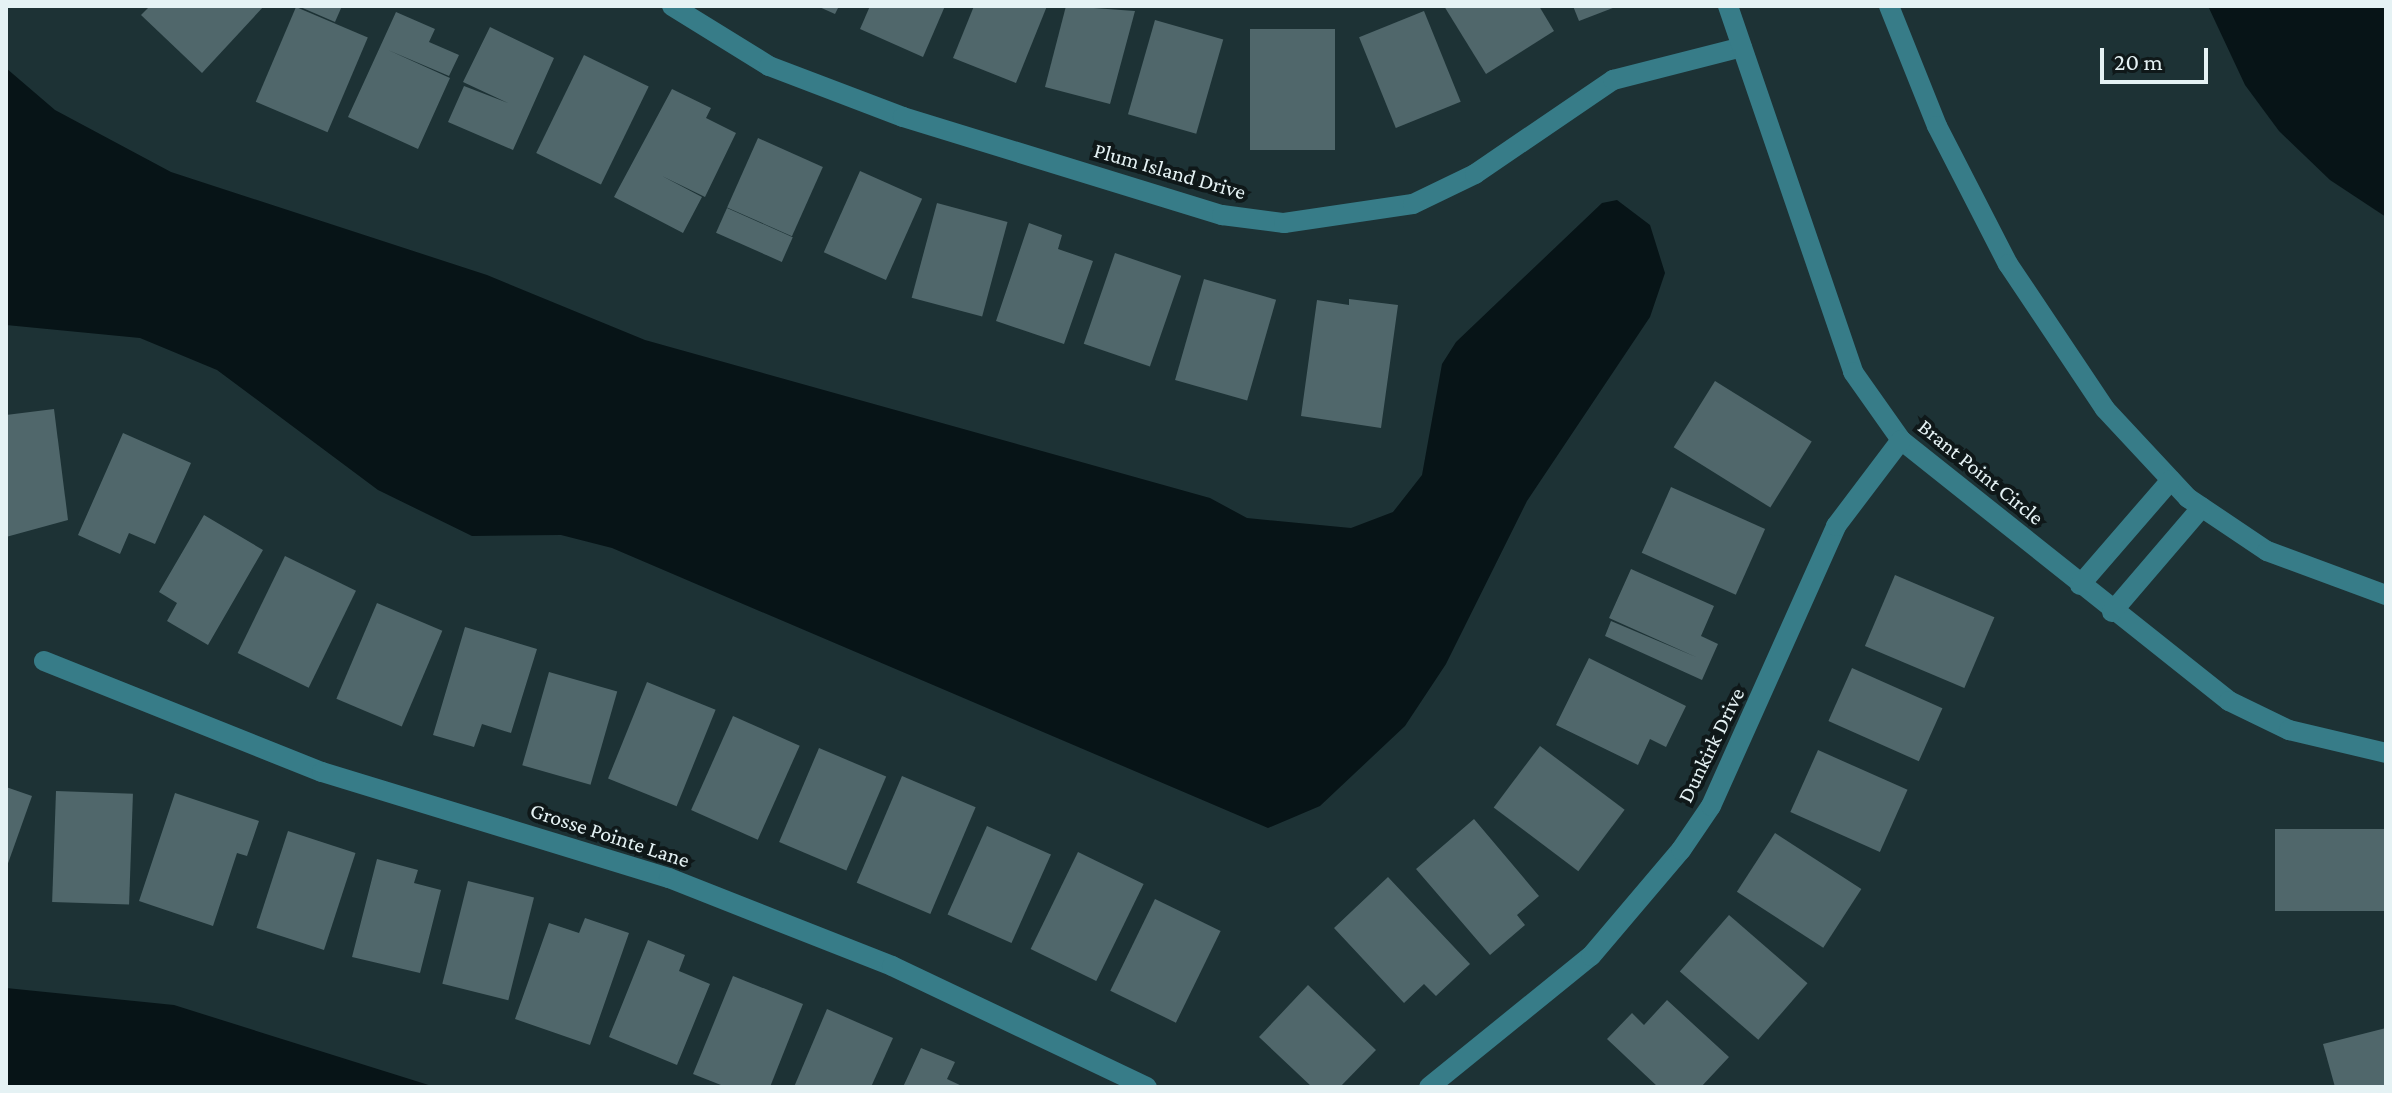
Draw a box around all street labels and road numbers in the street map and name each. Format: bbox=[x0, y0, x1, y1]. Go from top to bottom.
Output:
street label: Plum Island Drive bbox=[1091, 137, 1249, 205]
street label: Brant Point Circle bbox=[1913, 413, 2049, 531]
street label: Dunkirk Drive bbox=[1672, 683, 1750, 807]
street label: Grosse Pointe Lane bbox=[527, 797, 693, 873]

